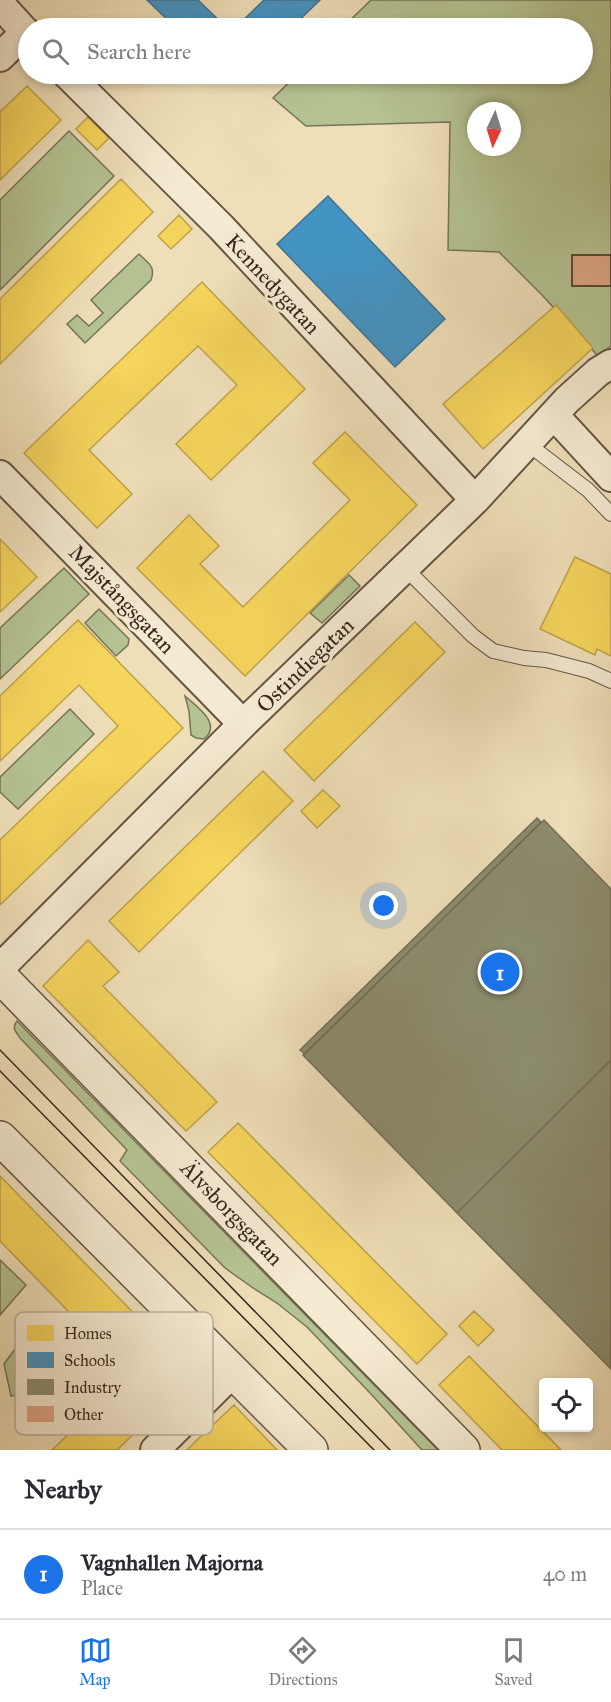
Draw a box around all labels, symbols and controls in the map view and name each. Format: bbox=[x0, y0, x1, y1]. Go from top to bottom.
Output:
search box bbox=[18, 18, 593, 84]
icon: search bbox=[39, 35, 72, 68]
text: Search here bbox=[87, 38, 191, 65]
north arrow bbox=[467, 102, 521, 156]
street label: Kennedygatan bbox=[220, 228, 326, 340]
street label: Majstångsgatan bbox=[63, 539, 181, 659]
street label: Ostindiegatan bbox=[251, 612, 359, 718]
your location bbox=[369, 891, 398, 920]
pin: 1 bbox=[480, 950, 520, 994]
street label: Älvsborgsgatan bbox=[174, 1154, 289, 1271]
legend bbox=[15, 1312, 213, 1435]
text: Homes bbox=[64, 1324, 112, 1343]
text: Schools bbox=[64, 1351, 115, 1370]
text: Industry bbox=[64, 1378, 122, 1397]
map controls bbox=[539, 1378, 593, 1432]
button: locate bbox=[539, 1378, 593, 1432]
text: Other bbox=[64, 1405, 103, 1424]
text: Nearby bbox=[24, 1473, 102, 1505]
text: Vagnhallen Majorna bbox=[81, 1549, 263, 1576]
text: 1 bbox=[40, 1562, 47, 1586]
text: 40 m bbox=[543, 1562, 587, 1586]
text: Place bbox=[81, 1576, 123, 1600]
tab: Map bbox=[79, 1634, 112, 1689]
tab: Directions bbox=[269, 1634, 337, 1689]
tab: Saved bbox=[494, 1634, 532, 1689]

